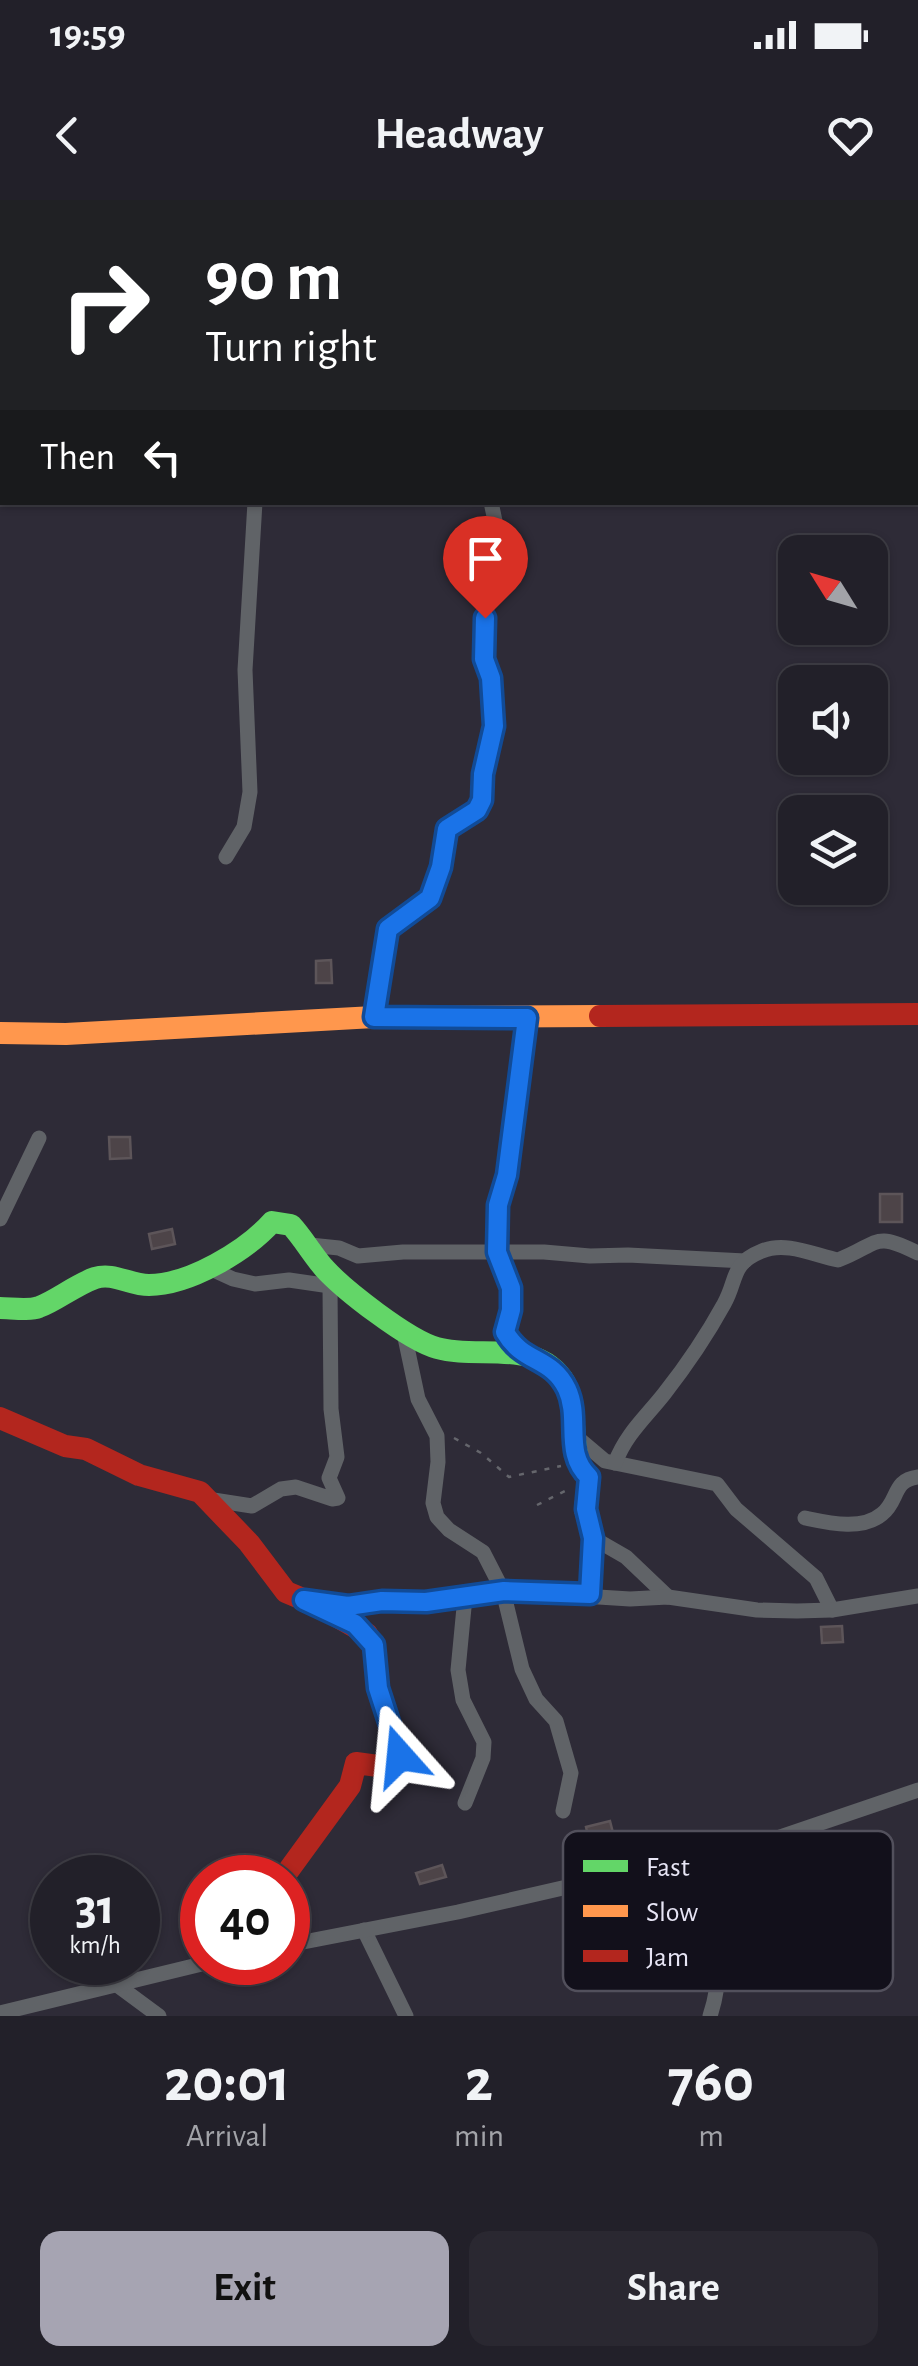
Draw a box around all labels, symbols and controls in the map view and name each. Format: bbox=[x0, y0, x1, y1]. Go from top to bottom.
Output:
text: 19:59 bbox=[50, 16, 126, 54]
icon: back bbox=[40, 108, 95, 163]
icon: heart bbox=[823, 108, 878, 163]
text: Headway bbox=[374, 112, 544, 157]
icon: right bbox=[40, 240, 170, 370]
text: 90 m bbox=[205, 243, 342, 313]
text: Turn right bbox=[205, 325, 377, 370]
icon: left bbox=[135, 430, 190, 485]
text: Then bbox=[40, 439, 115, 477]
pin bbox=[443, 516, 528, 619]
icon: arrive bbox=[458, 531, 513, 586]
north arrow bbox=[778, 535, 888, 645]
map controls bbox=[778, 535, 888, 905]
button: sound bbox=[778, 665, 888, 775]
button: layers bbox=[778, 795, 888, 905]
position arrow bbox=[348, 1704, 452, 1808]
legend bbox=[563, 1831, 893, 1991]
text: Fast bbox=[646, 1854, 690, 1882]
speed limit sign: 40 bbox=[180, 1855, 310, 1985]
text: 31 bbox=[75, 1883, 115, 1933]
text: Slow bbox=[646, 1899, 698, 1927]
text: km/h bbox=[69, 1933, 121, 1958]
text: Jam bbox=[646, 1944, 689, 1972]
text: 20:01 bbox=[164, 2052, 290, 2112]
text: 2 bbox=[465, 2052, 493, 2112]
text: 760 bbox=[668, 2052, 754, 2112]
text: Arrival bbox=[186, 2120, 268, 2152]
text: min bbox=[454, 2120, 504, 2152]
text: m bbox=[698, 2120, 724, 2152]
button: Exit bbox=[40, 2231, 449, 2346]
button: Share bbox=[469, 2231, 878, 2346]

